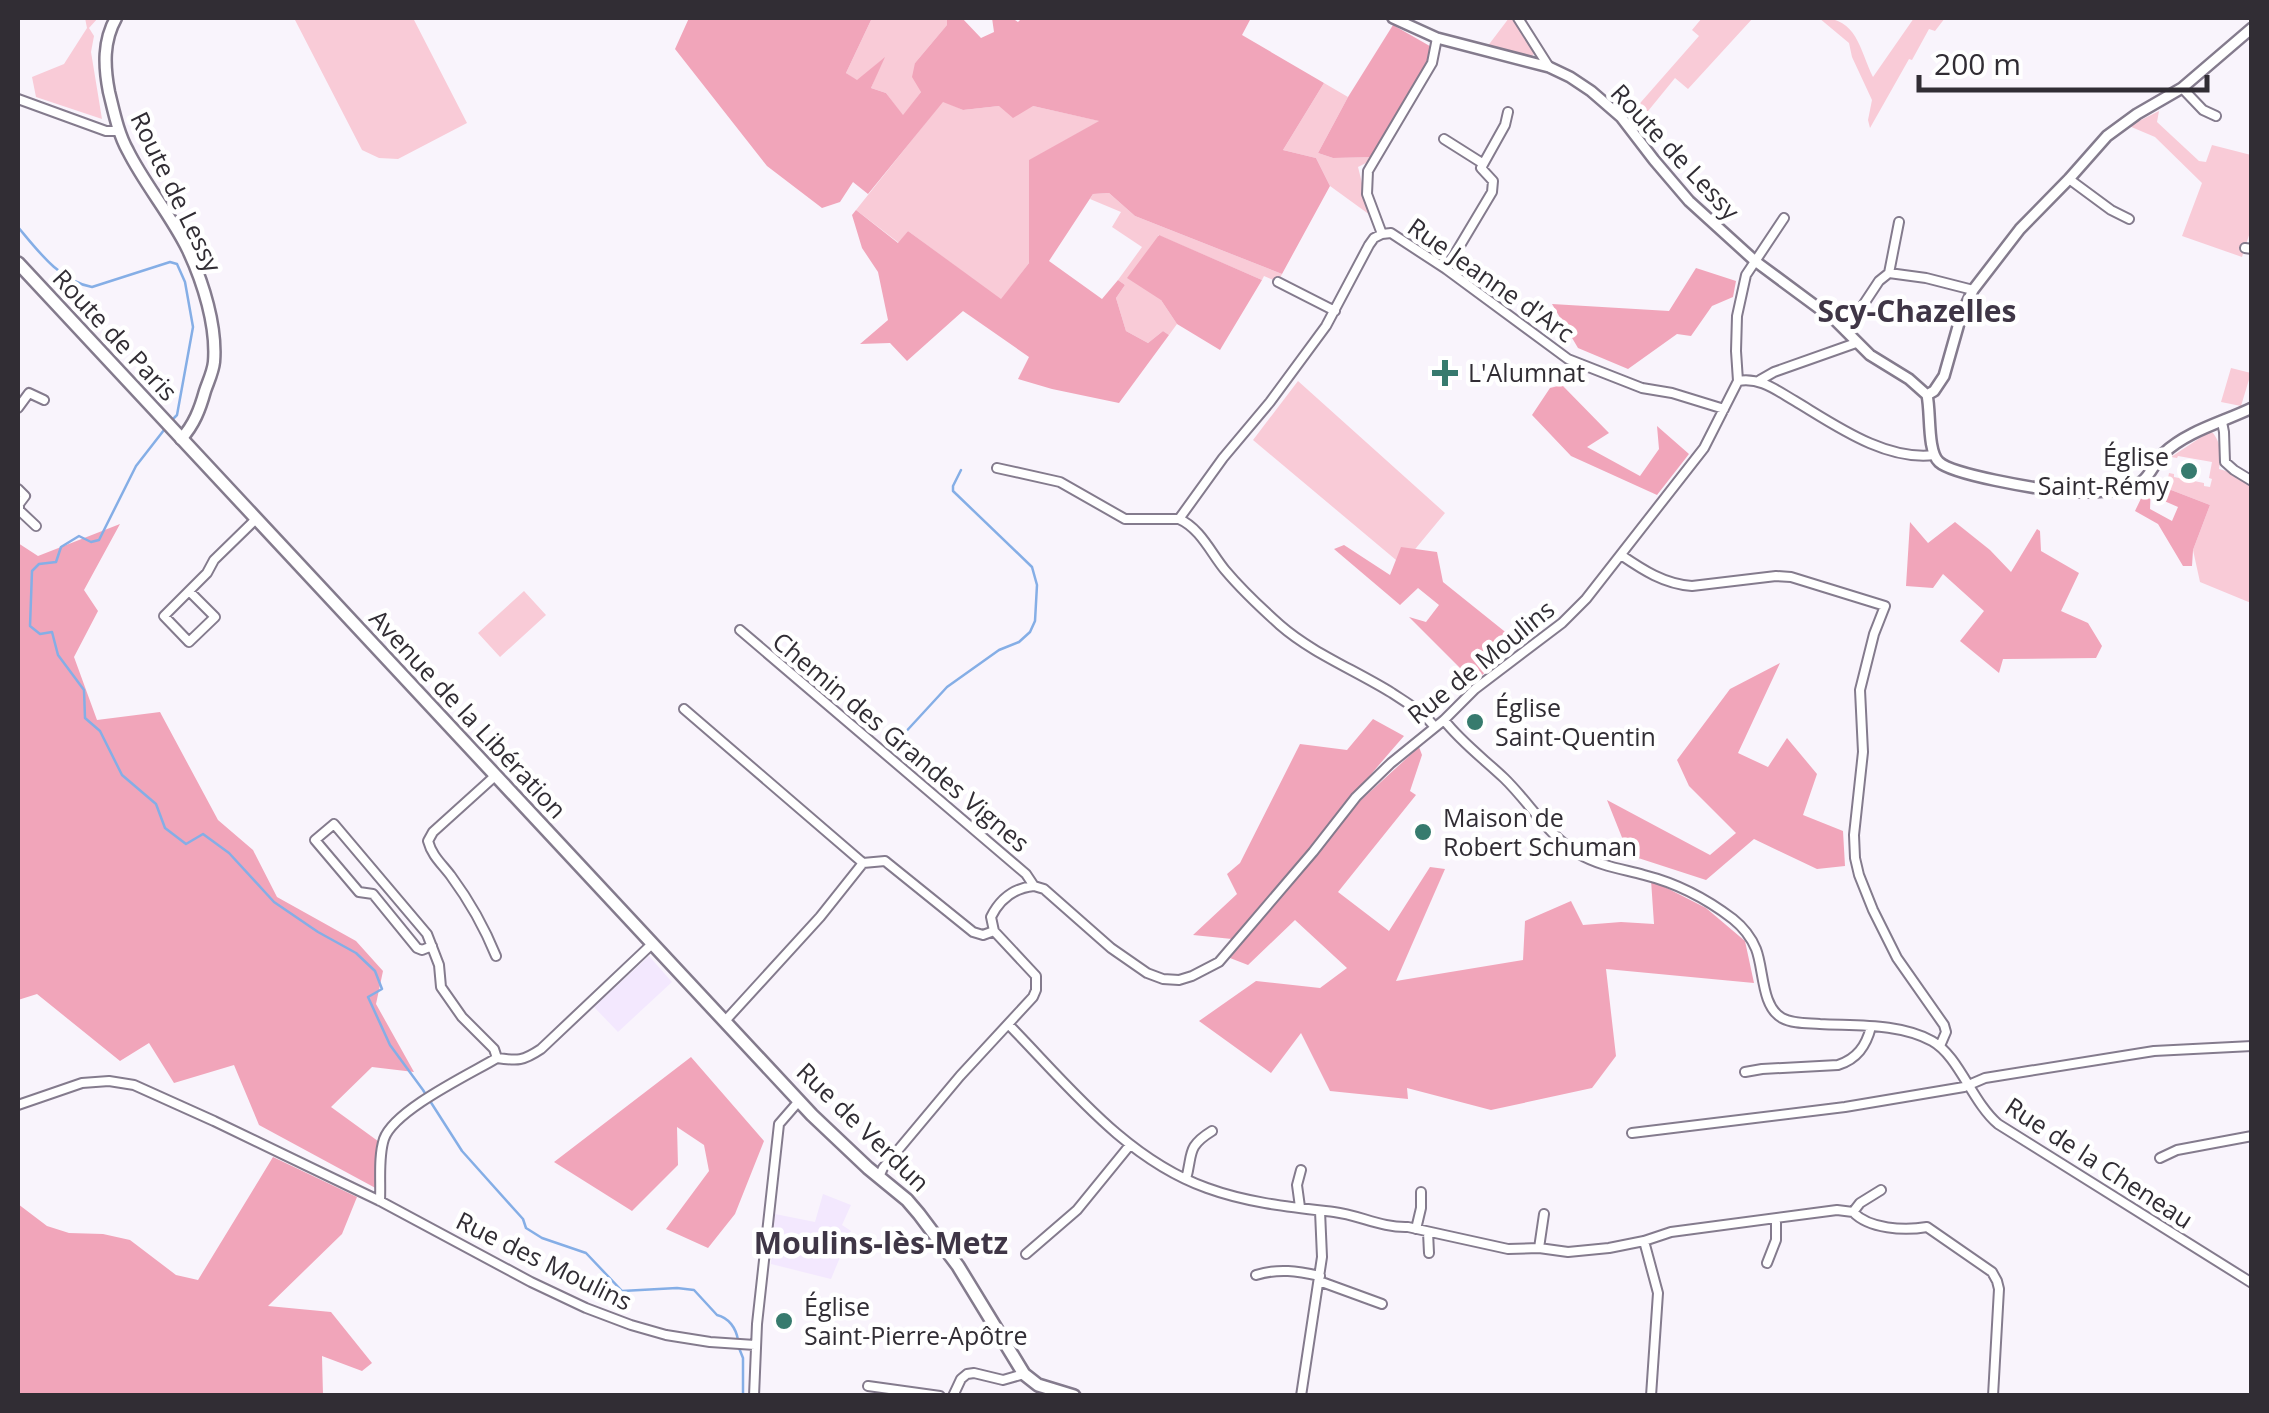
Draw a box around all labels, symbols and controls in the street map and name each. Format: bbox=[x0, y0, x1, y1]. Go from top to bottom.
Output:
scale bar bbox=[1919, 30, 2206, 92]
text: 200 m bbox=[1934, 43, 2021, 84]
street label: Route de Lessy bbox=[1604, 76, 1748, 227]
street label: Route de Lessy bbox=[123, 106, 231, 278]
street label: Rue Jeanne d'Arc bbox=[1402, 209, 1582, 349]
street label: Route de Paris bbox=[46, 261, 186, 408]
district label: Scy-Chazelles bbox=[1818, 290, 2016, 331]
place label: L'Alumnat bbox=[1468, 355, 1585, 389]
marker: L'Alumnat bbox=[1432, 360, 1458, 386]
place label: Église Saint-Rémy bbox=[2038, 439, 2169, 502]
marker: Église Saint-Rémy bbox=[2178, 460, 2200, 482]
street label: Rue de Moulins bbox=[1400, 591, 1561, 731]
street label: Avenue de la Libération bbox=[363, 601, 575, 825]
street label: Chemin des Grandes Vignes bbox=[766, 624, 1037, 859]
place label: Église Saint-Quentin bbox=[1495, 690, 1656, 753]
marker: Église Saint-Quentin bbox=[1464, 711, 1486, 733]
place label: Maison de Robert Schuman bbox=[1443, 800, 1637, 863]
marker: Maison de Robert Schuman bbox=[1412, 821, 1434, 843]
street label: Rue de Verdun bbox=[790, 1054, 937, 1198]
street label: Rue de la Cheneau bbox=[1999, 1089, 2200, 1236]
street label: Rue des Moulins bbox=[451, 1203, 638, 1317]
district label: Moulins-lès-Metz bbox=[754, 1222, 1008, 1263]
place label: Église Saint-Pierre-Apôtre bbox=[804, 1289, 1027, 1352]
marker: Église Saint-Pierre-Apôtre bbox=[773, 1310, 795, 1332]

